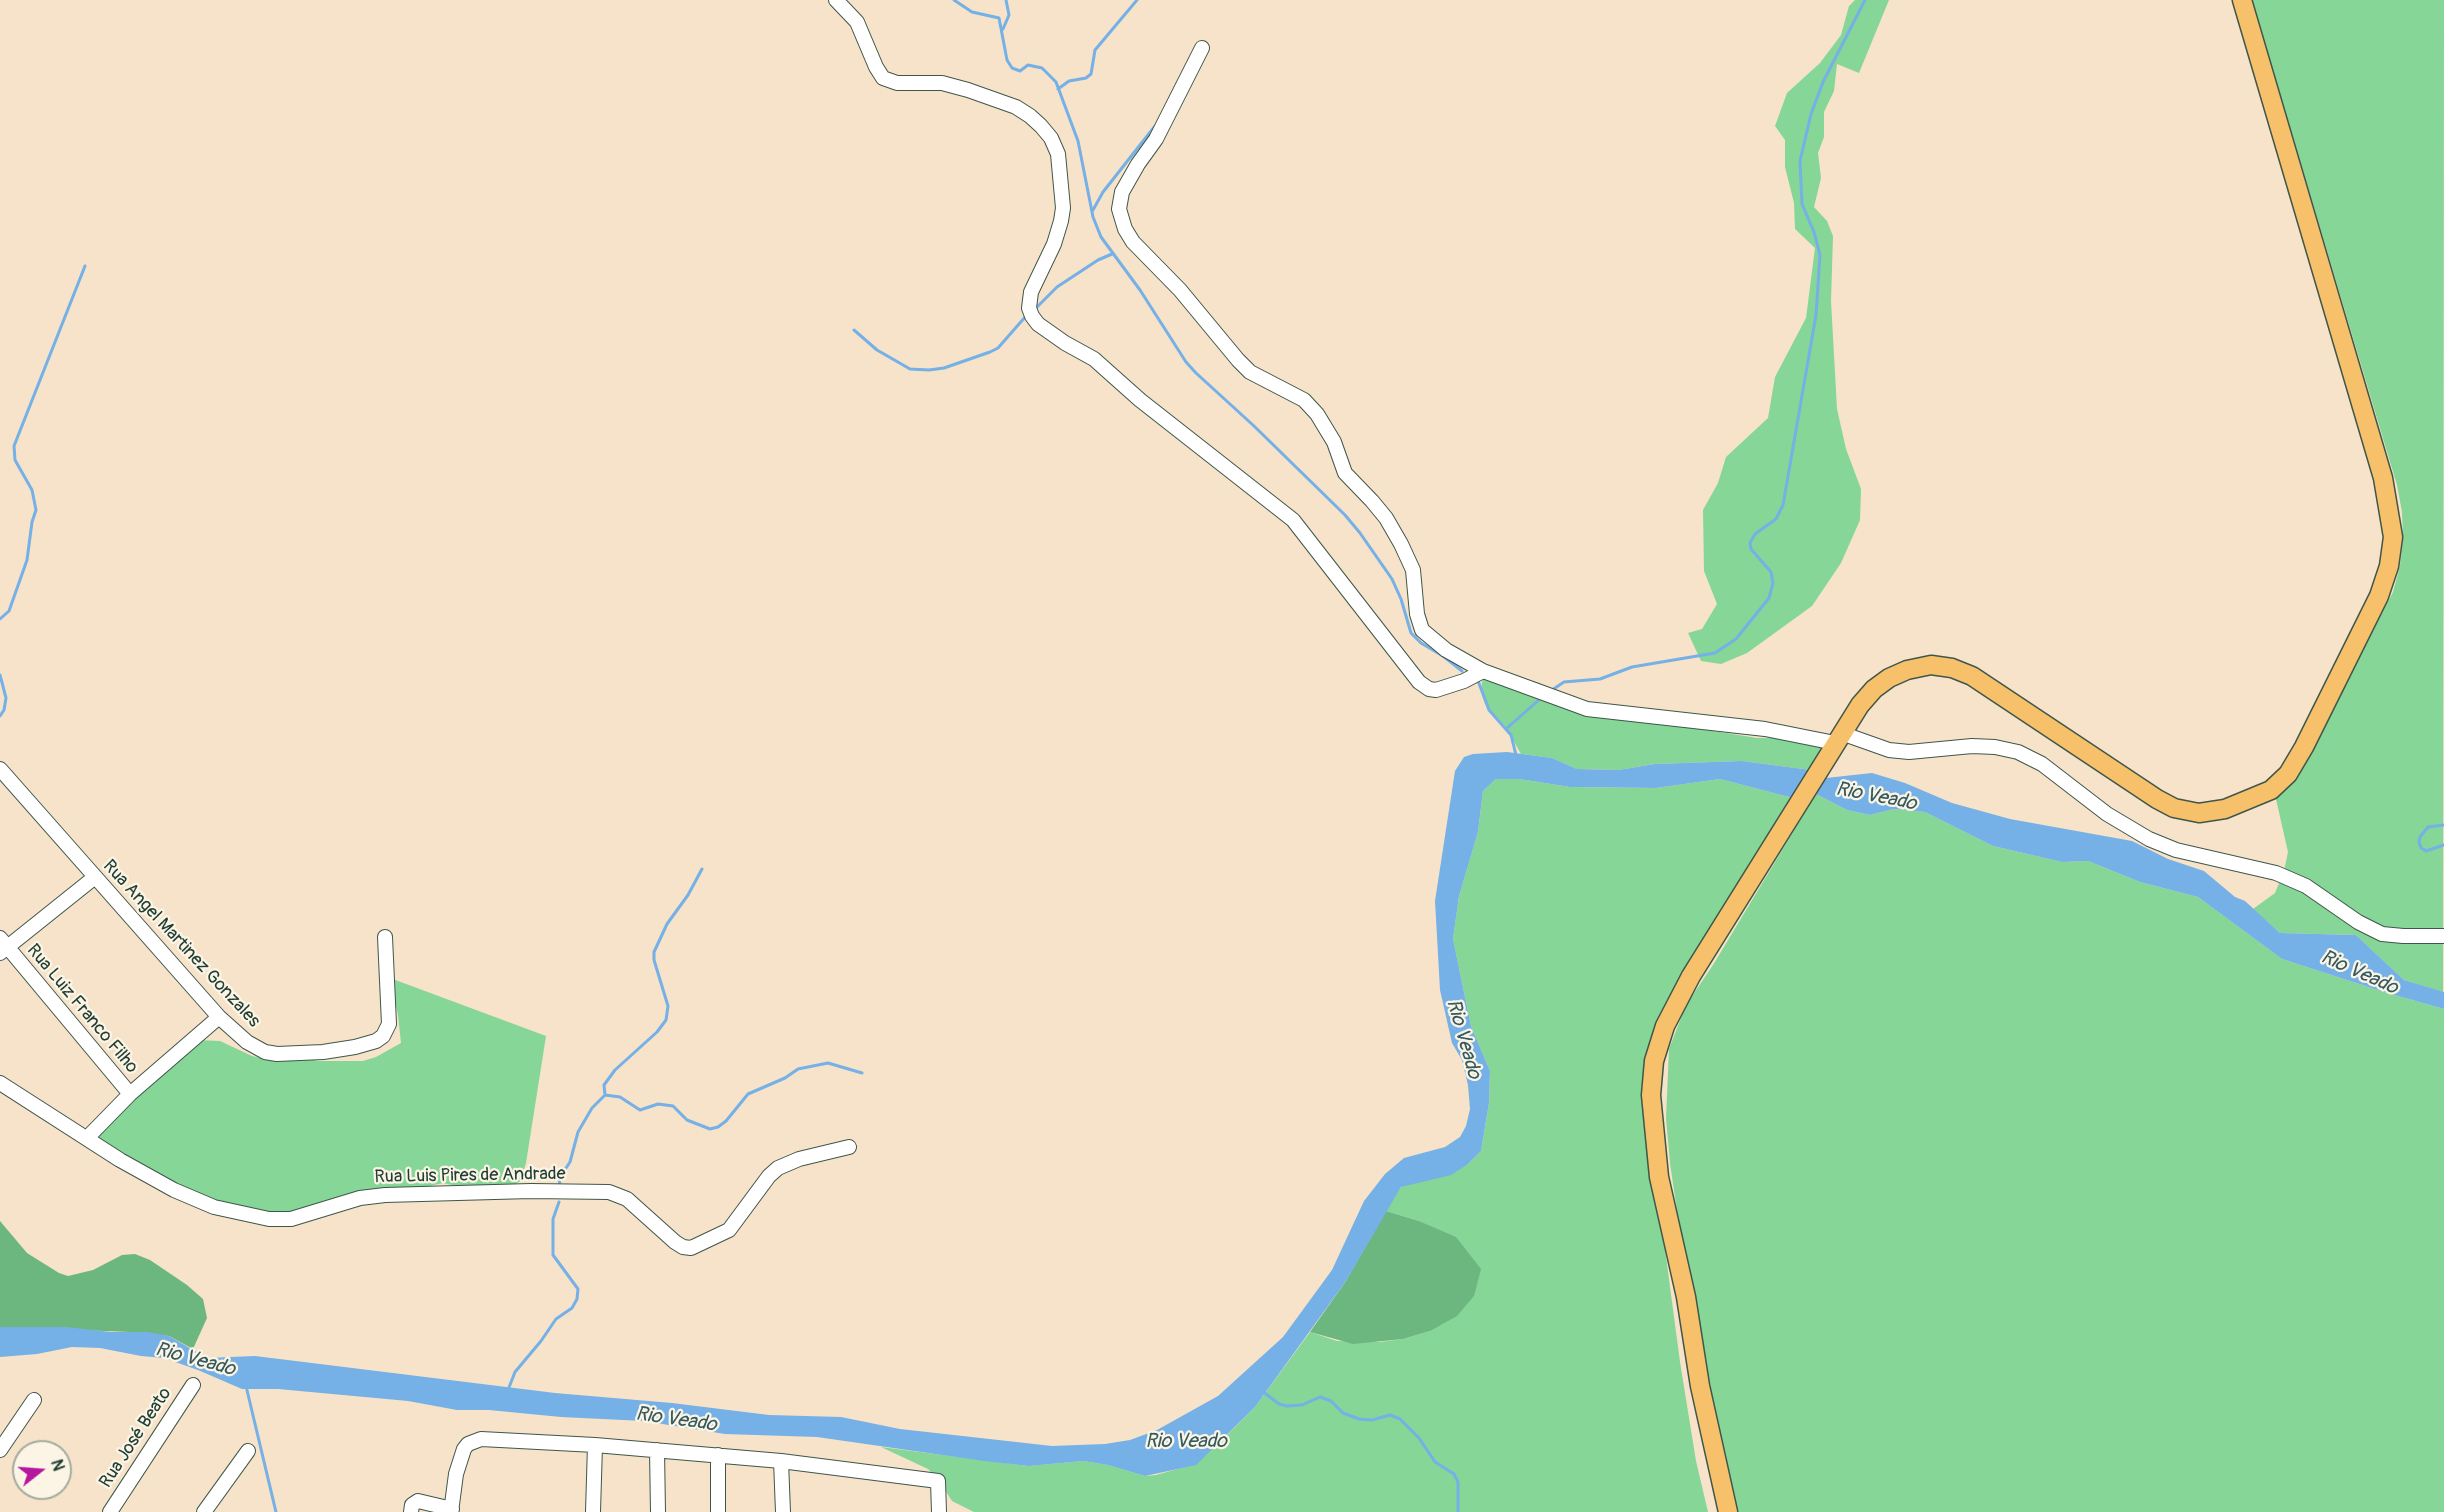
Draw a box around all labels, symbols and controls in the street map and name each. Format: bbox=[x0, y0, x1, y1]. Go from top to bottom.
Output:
water label: Rio Veado bbox=[1834, 777, 1918, 817]
street label: Rua Angel Martinez Gonzales bbox=[98, 856, 264, 1032]
street label: Rua Luiz Franco Filho bbox=[22, 940, 142, 1078]
water label: Rio Veado bbox=[2317, 945, 2401, 1001]
water label: Rio Veado bbox=[1440, 997, 1486, 1081]
street label: Rua Luis Pires de Andrade bbox=[374, 1164, 566, 1188]
water label: Rio Veado bbox=[153, 1338, 237, 1382]
street label: Rua José Beato bbox=[96, 1384, 176, 1492]
water label: Rio Veado bbox=[634, 1402, 718, 1438]
water label: Rio Veado bbox=[1145, 1430, 1227, 1454]
north arrow bbox=[12, 1440, 72, 1500]
text: N bbox=[46, 1457, 68, 1473]

